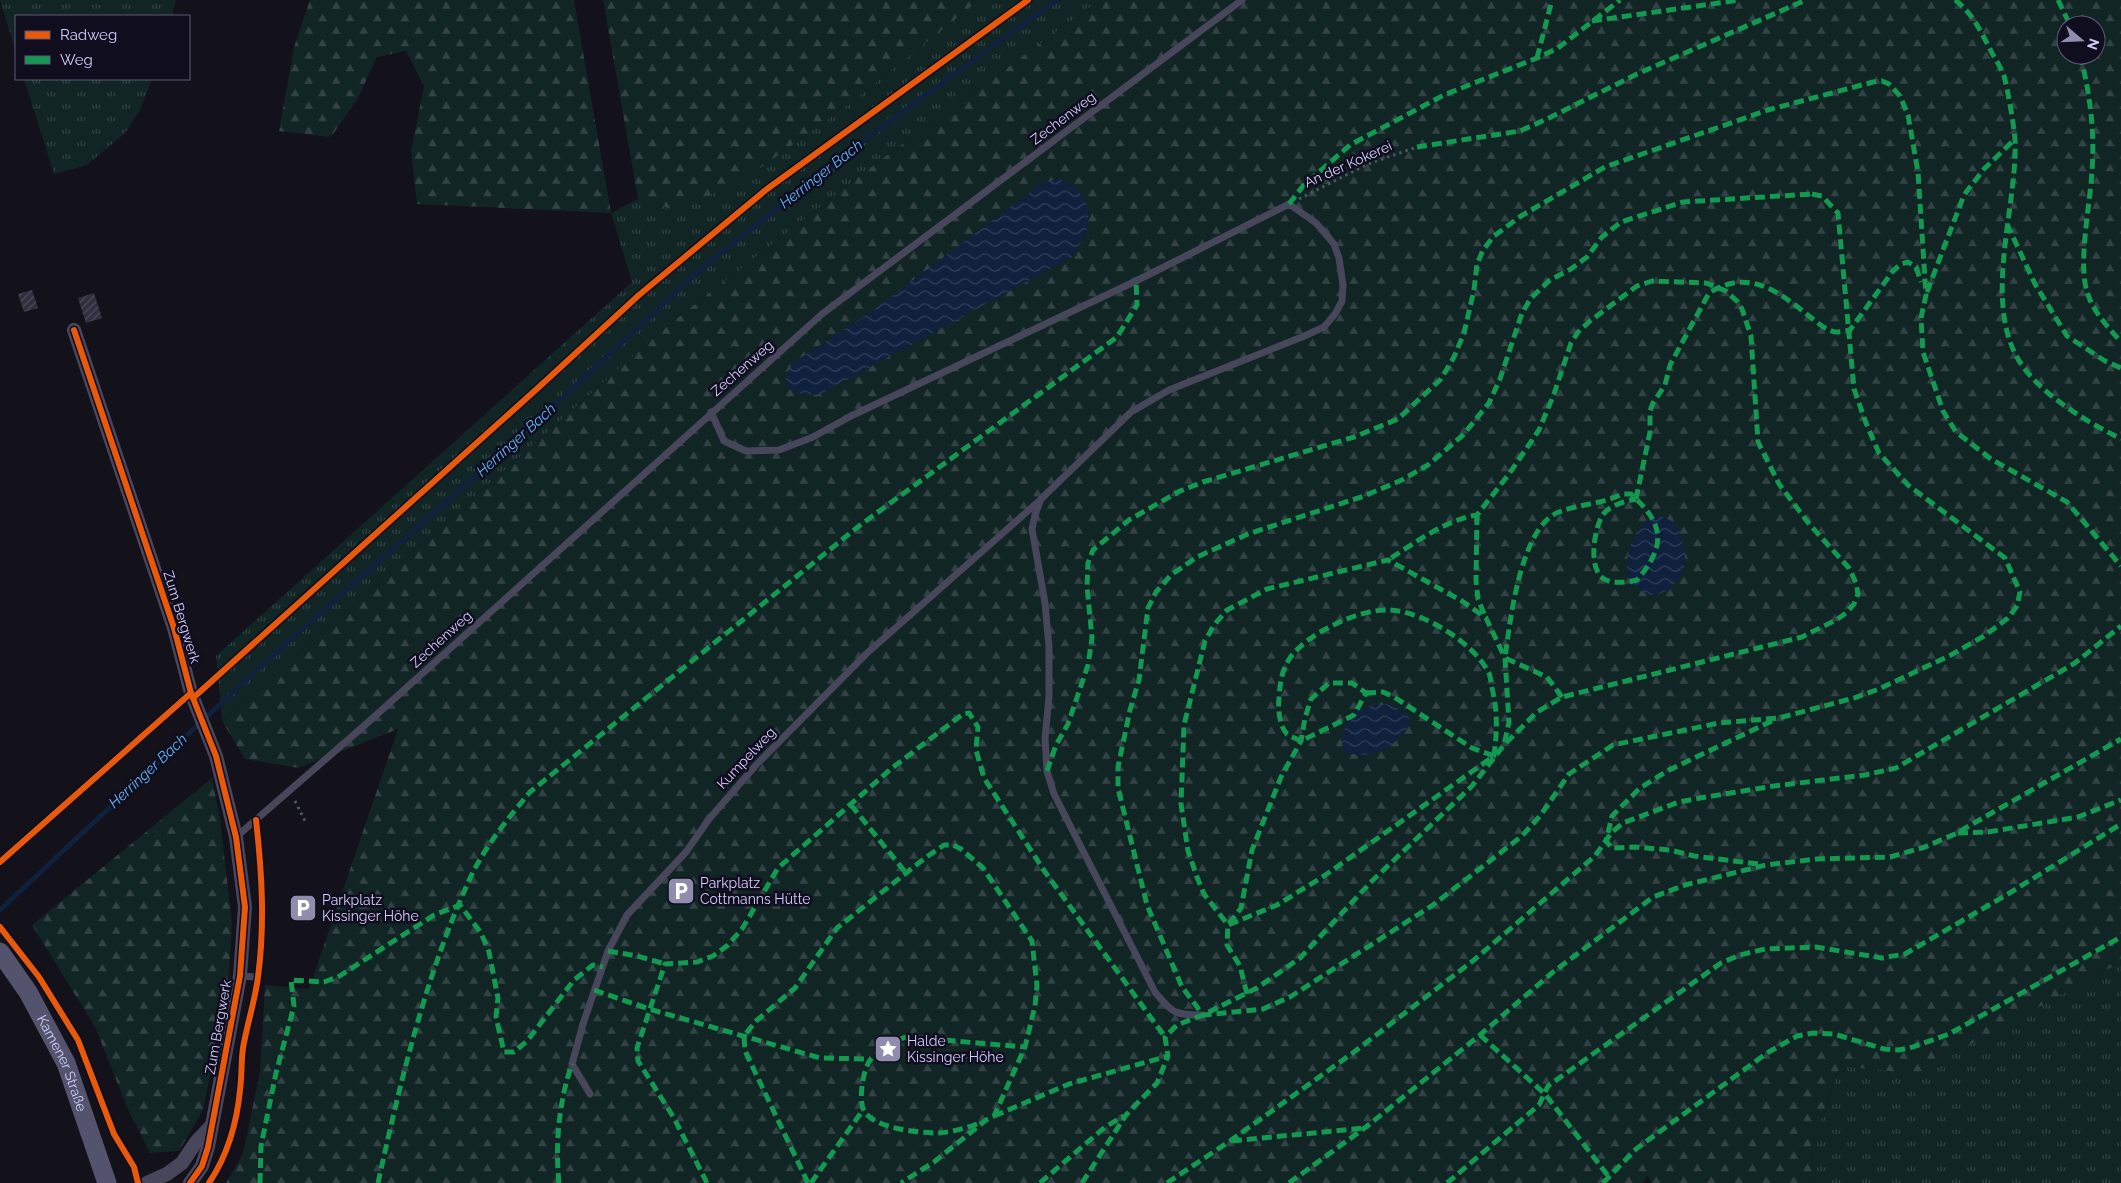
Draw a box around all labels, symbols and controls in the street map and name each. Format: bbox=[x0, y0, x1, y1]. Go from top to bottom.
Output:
legend bbox=[15, 15, 190, 80]
north arrow bbox=[2056, 15, 2106, 65]
text: Radweg bbox=[60, 26, 117, 44]
text: N bbox=[2084, 37, 2103, 52]
text: Weg bbox=[60, 51, 93, 69]
street label: Zechenweg bbox=[1027, 88, 1099, 148]
water label: Herringer Bach bbox=[776, 136, 866, 212]
street label: An der Kokerei bbox=[1302, 137, 1394, 191]
street label: Zechenweg bbox=[708, 337, 776, 399]
water label: Herringer Bach bbox=[473, 400, 559, 480]
street label: Zum Bergwerk bbox=[160, 569, 204, 666]
street label: Zechenweg bbox=[407, 607, 475, 671]
street label: Kumpelweg bbox=[713, 724, 779, 792]
water label: Herringer Bach bbox=[105, 730, 191, 812]
place label: Parkplatz Cottmanns Hütte bbox=[700, 875, 810, 907]
parking icon: Parkplatz Cottmanns Hütte bbox=[666, 876, 696, 906]
place label: Parkplatz Kissinger Höhe bbox=[322, 892, 419, 924]
parking icon: Parkplatz Kissinger Höhe bbox=[288, 893, 318, 923]
street label: Zum Bergwerk bbox=[202, 978, 234, 1076]
street label: Kamener Straße bbox=[34, 1012, 90, 1113]
place label: Halde Kissinger Höhe bbox=[907, 1033, 1004, 1065]
place icon: Halde Kissinger Höhe bbox=[873, 1034, 903, 1064]

